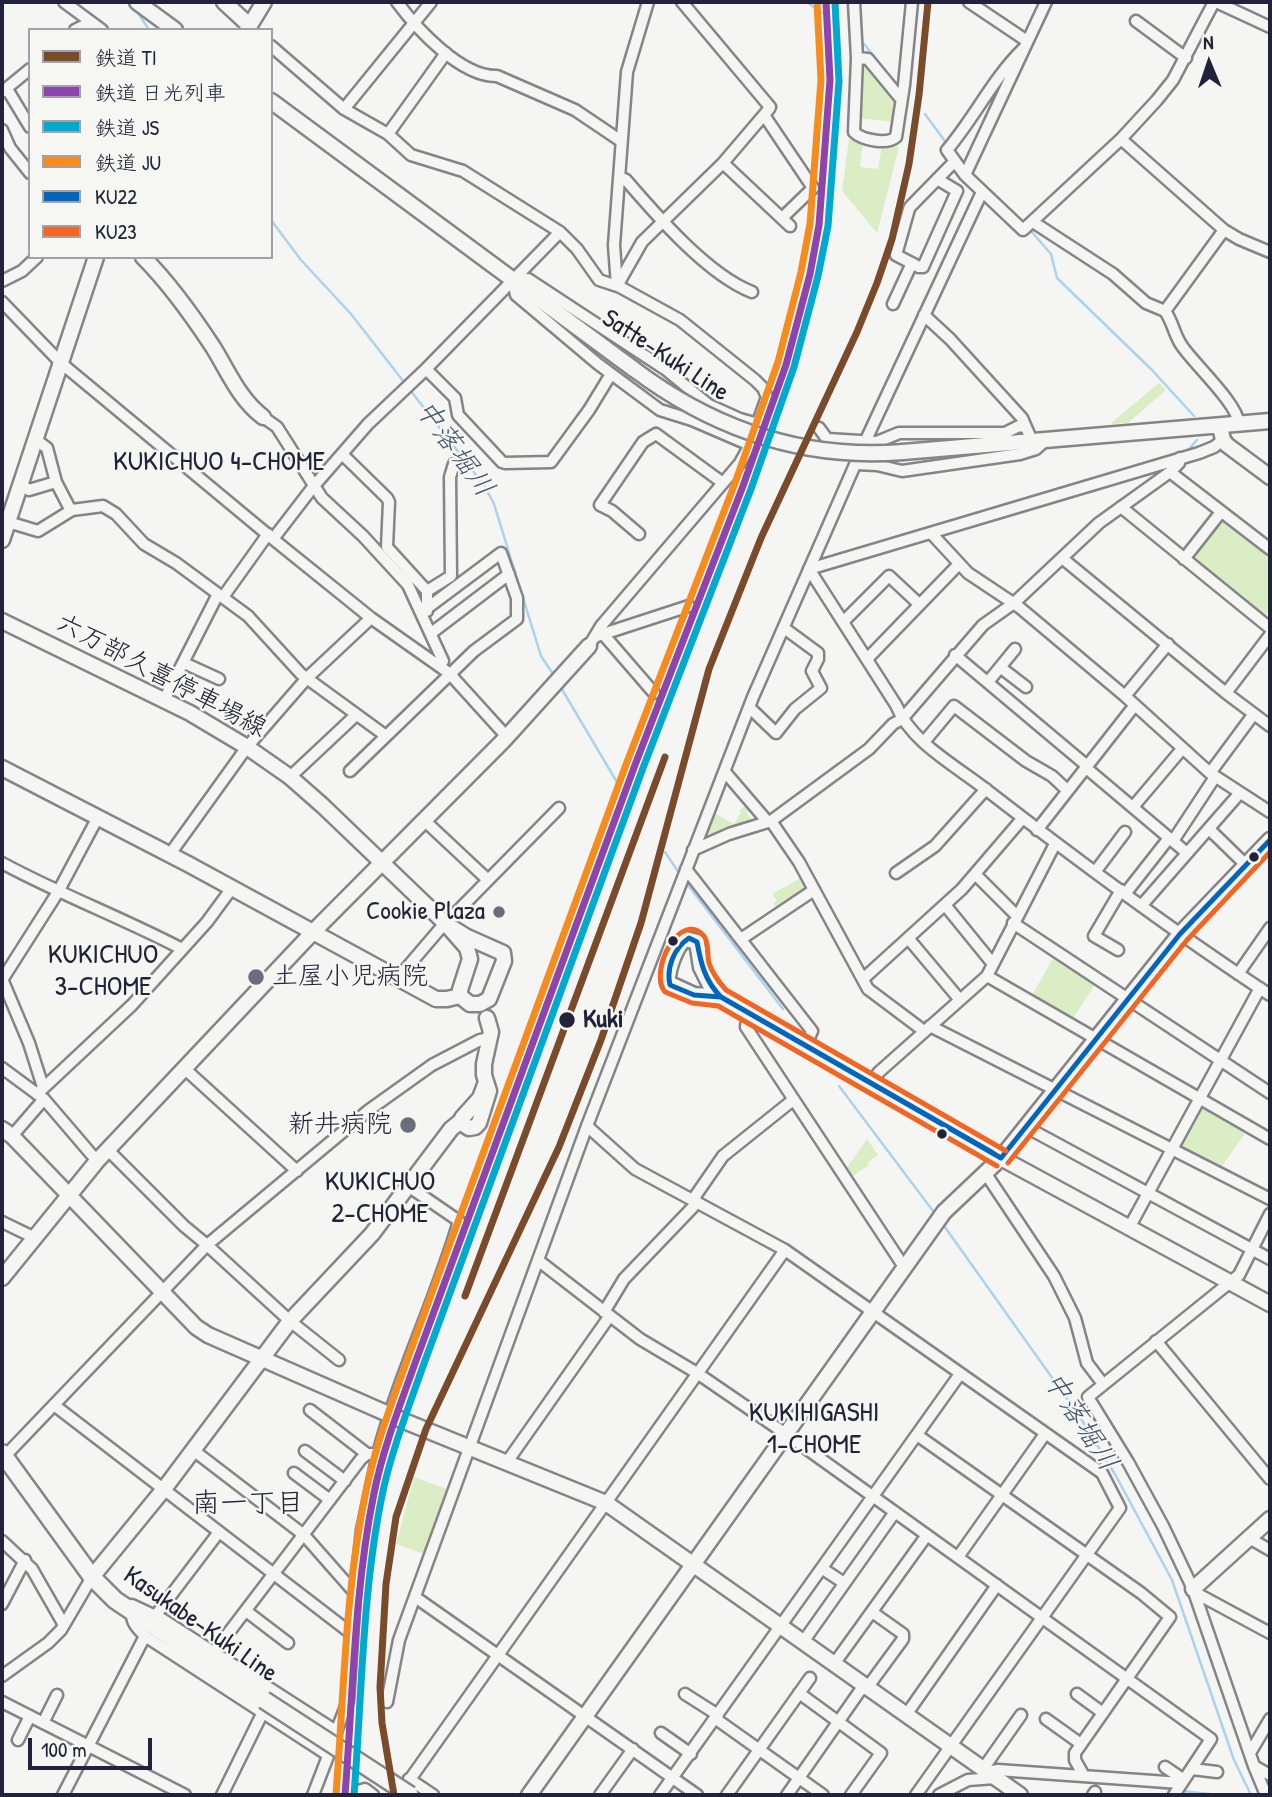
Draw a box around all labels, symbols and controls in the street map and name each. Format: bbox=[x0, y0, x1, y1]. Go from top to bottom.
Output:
legend bbox=[28, 28, 273, 259]
north arrow bbox=[1174, 28, 1244, 98]
text: N bbox=[1203, 29, 1214, 55]
text: 鉄道 TI bbox=[95, 43, 157, 72]
text: 鉄道 日光列車 bbox=[95, 78, 226, 107]
text: 鉄道 JS bbox=[95, 113, 159, 142]
text: 鉄道 JU bbox=[95, 148, 161, 177]
text: KU22 bbox=[95, 182, 137, 211]
text: KU23 bbox=[95, 217, 137, 246]
street label: Satte-Kuki Line bbox=[596, 303, 734, 409]
water label: 中落堀川 bbox=[407, 394, 501, 504]
district label: KUKICHUO 4-CHOME bbox=[99, 446, 339, 480]
street label: 六万部久喜停車場線 bbox=[50, 607, 272, 745]
unlabelled marker bbox=[1247, 850, 1261, 864]
place label: Cookie Plaza bbox=[366, 896, 485, 928]
marker: Cookie Plaza bbox=[491, 904, 507, 920]
unlabelled marker bbox=[666, 934, 680, 948]
district label: KUKICHUO 3-CHOME bbox=[41, 939, 165, 1005]
place label: 土屋小児病院 bbox=[272, 961, 428, 993]
marker: 土屋小児病院 bbox=[246, 967, 266, 987]
place label: Kuki bbox=[583, 1004, 624, 1036]
marker: Kuki bbox=[557, 1010, 577, 1030]
place label: 新井病院 bbox=[288, 1109, 392, 1141]
marker: 新井病院 bbox=[398, 1115, 418, 1135]
unlabelled marker bbox=[935, 1127, 949, 1141]
district label: KUKICHUO 2-CHOME bbox=[318, 1166, 442, 1232]
water label: 中落堀川 bbox=[1035, 1366, 1125, 1478]
district label: KUKIHIGASHI 1-CHOME bbox=[739, 1397, 889, 1463]
district label: 南一丁目 bbox=[192, 1488, 304, 1522]
street label: Kasukabe-Kuki Line bbox=[117, 1560, 283, 1690]
scale bar bbox=[32, 1724, 156, 1768]
text: 100 m bbox=[41, 1735, 87, 1764]

